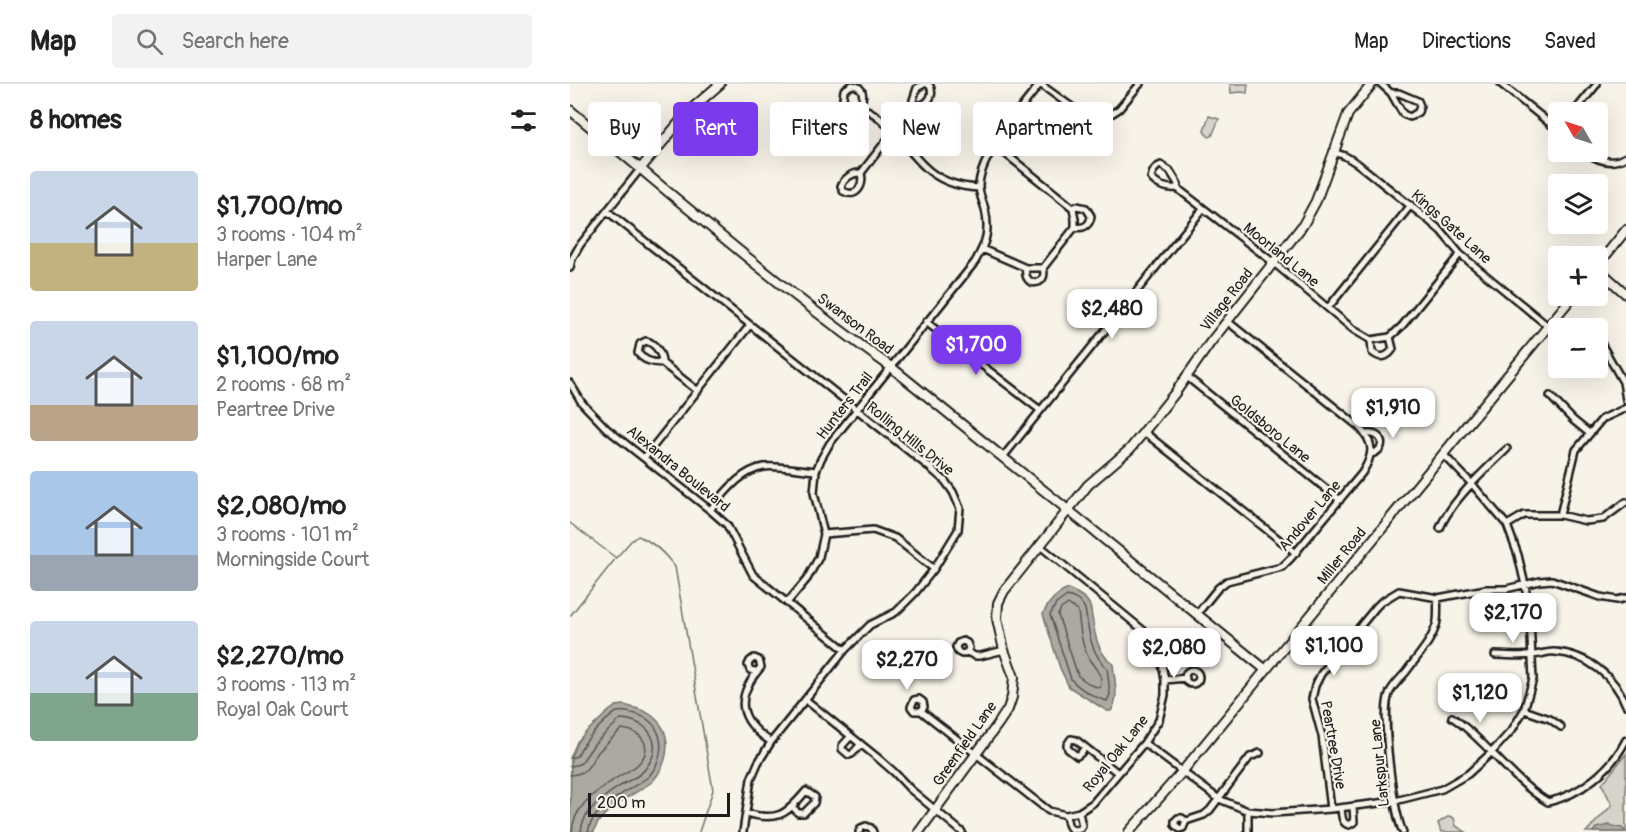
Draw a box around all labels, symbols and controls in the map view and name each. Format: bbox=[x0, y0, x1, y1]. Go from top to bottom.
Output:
search box bbox=[112, 14, 532, 68]
text: Map bbox=[30, 24, 76, 59]
icon: search bbox=[133, 25, 166, 58]
text: Search here bbox=[181, 27, 289, 55]
text: Map bbox=[1354, 28, 1389, 55]
text: Directions bbox=[1422, 28, 1511, 55]
text: Saved bbox=[1544, 28, 1596, 55]
chip: Buy bbox=[588, 102, 661, 156]
chip: Rent bbox=[673, 102, 758, 156]
chip: Filters bbox=[770, 102, 869, 156]
chip: New bbox=[881, 102, 961, 156]
chip: Apartment bbox=[973, 102, 1113, 156]
north arrow bbox=[1548, 102, 1608, 162]
map controls bbox=[1548, 102, 1608, 378]
text: 8 homes bbox=[30, 104, 122, 136]
icon: filters bbox=[507, 104, 540, 137]
button: layers bbox=[1548, 174, 1608, 234]
street label: Kings Gate Lane bbox=[1407, 186, 1496, 268]
text: $1,700/mo bbox=[216, 190, 343, 222]
icon: home bbox=[78, 195, 150, 267]
street label: Moorland Lane bbox=[1239, 219, 1323, 292]
text: 3 rooms · 104 m² bbox=[216, 222, 363, 247]
button: + bbox=[1548, 246, 1608, 306]
text: Harper Lane bbox=[216, 247, 317, 272]
street label: Village Road bbox=[1196, 265, 1258, 335]
street label: Swanson Road bbox=[813, 289, 897, 359]
pin: $2,480 bbox=[1063, 289, 1161, 340]
text: $2,480 bbox=[1081, 296, 1143, 321]
button: − bbox=[1548, 318, 1608, 378]
pin: $1,700 bbox=[927, 325, 1025, 376]
text: $1,700 bbox=[945, 332, 1007, 357]
text: $1,100/mo bbox=[216, 340, 339, 372]
icon: home bbox=[78, 345, 150, 417]
street label: Hunters Trail bbox=[813, 368, 877, 444]
text: 2 rooms · 68 m² bbox=[216, 372, 351, 397]
pin: $1,910 bbox=[1344, 388, 1442, 439]
street label: Goldsboro Lane bbox=[1226, 391, 1315, 468]
text: $1,910 bbox=[1365, 395, 1421, 420]
text: Peartree Drive bbox=[216, 397, 335, 422]
street label: Rolling Hills Drive bbox=[862, 398, 958, 480]
street label: Alexandra Boulevard bbox=[623, 422, 733, 516]
street label: Andover Lane bbox=[1275, 476, 1346, 555]
text: $2,080/mo bbox=[216, 490, 346, 522]
icon: home bbox=[78, 495, 150, 567]
text: 3 rooms · 101 m² bbox=[216, 522, 359, 547]
street label: Miller Road bbox=[1313, 524, 1371, 588]
text: Morningside Court bbox=[216, 547, 369, 572]
pin: $2,170 bbox=[1464, 593, 1562, 644]
text: $2,170 bbox=[1483, 600, 1543, 625]
pin: $1,100 bbox=[1285, 626, 1383, 677]
pin: $2,080 bbox=[1125, 628, 1223, 679]
text: $1,100 bbox=[1305, 633, 1363, 658]
text: $2,080 bbox=[1142, 635, 1206, 660]
text: $2,270/mo bbox=[216, 640, 344, 672]
pin: $2,270 bbox=[858, 640, 956, 691]
icon: home bbox=[78, 645, 150, 717]
text: $2,270 bbox=[876, 647, 938, 672]
text: 3 rooms · 113 m² bbox=[216, 672, 356, 697]
pin: $1,120 bbox=[1431, 673, 1529, 724]
text: $1,120 bbox=[1452, 680, 1508, 705]
text: Royal Oak Court bbox=[216, 697, 348, 722]
street label: Greenfield Lane bbox=[929, 697, 1002, 790]
street label: Peartree Drive bbox=[1316, 699, 1350, 791]
street label: Royal Oak Lane bbox=[1079, 711, 1153, 796]
street label: Larkspur Lane bbox=[1366, 718, 1394, 808]
scale bar bbox=[588, 790, 730, 818]
text: 200 m bbox=[597, 793, 645, 813]

